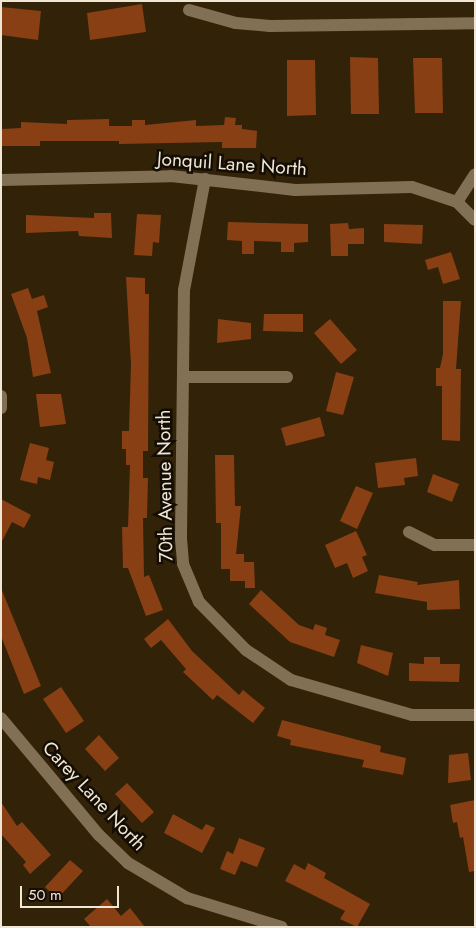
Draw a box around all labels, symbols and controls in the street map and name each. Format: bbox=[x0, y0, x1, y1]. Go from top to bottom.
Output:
street label: Jonquil Lane North bbox=[156, 147, 308, 181]
street label: 70th Avenue North bbox=[152, 409, 178, 563]
street label: Carey Lane North bbox=[37, 737, 151, 855]
scale bar bbox=[22, 876, 121, 908]
text: 50 m bbox=[28, 884, 62, 906]

